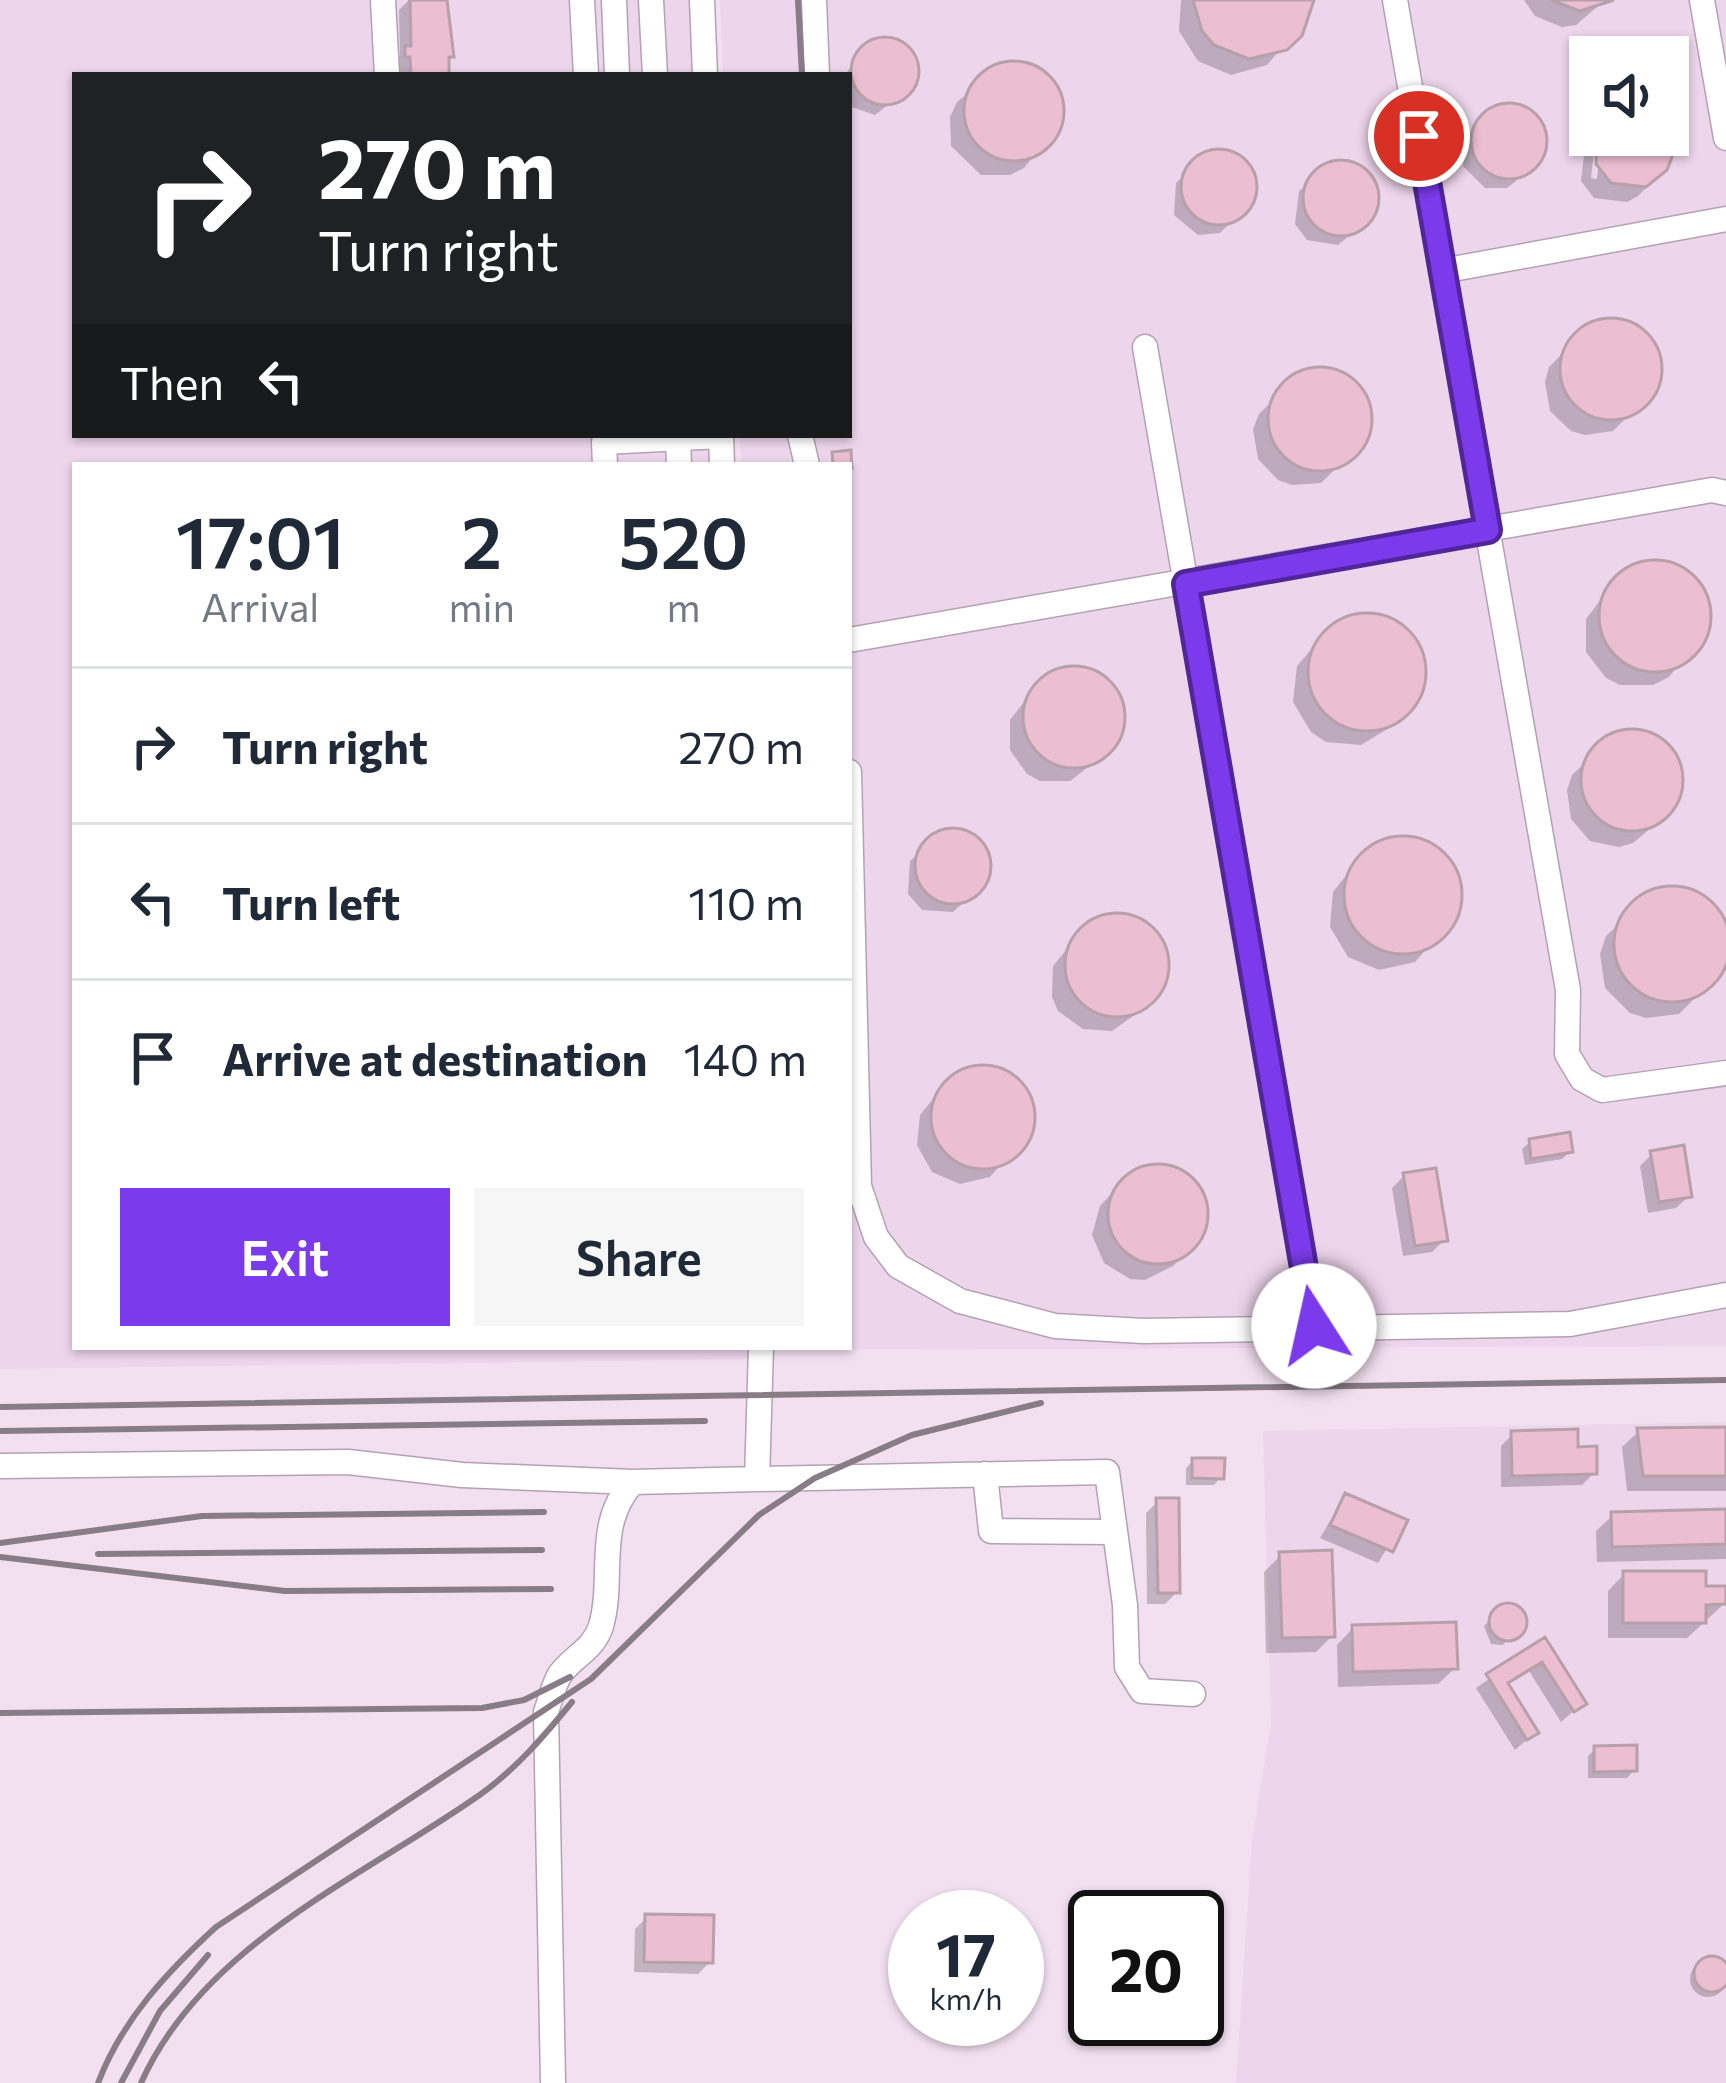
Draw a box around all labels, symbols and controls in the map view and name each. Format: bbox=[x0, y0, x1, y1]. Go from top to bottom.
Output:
map controls bbox=[1569, 36, 1689, 156]
button: sound bbox=[1569, 36, 1689, 156]
pin bbox=[1368, 85, 1470, 187]
icon: arrive bbox=[1386, 103, 1452, 169]
text: 270 m bbox=[318, 114, 556, 216]
icon: right bbox=[120, 120, 276, 276]
text: Turn right bbox=[318, 216, 559, 282]
icon: left bbox=[248, 348, 314, 414]
text: Then bbox=[120, 354, 224, 409]
text: 17:01 bbox=[176, 496, 345, 584]
text: 2 bbox=[461, 496, 502, 584]
text: 520 bbox=[619, 496, 748, 584]
text: Arrival bbox=[201, 582, 319, 630]
text: min bbox=[448, 582, 515, 630]
text: m bbox=[666, 582, 700, 630]
icon: right bbox=[120, 713, 186, 779]
text: Turn right bbox=[222, 718, 428, 773]
text: 270 m bbox=[678, 718, 804, 773]
icon: left bbox=[120, 869, 186, 935]
text: Turn left bbox=[222, 874, 400, 929]
text: 110 m bbox=[688, 874, 804, 929]
icon: arrive bbox=[120, 1025, 186, 1091]
text: Arrive at destination bbox=[222, 1030, 648, 1085]
text: 140 m bbox=[684, 1030, 807, 1085]
button: Exit bbox=[120, 1188, 450, 1326]
button: Share bbox=[474, 1188, 804, 1326]
position arrow bbox=[1251, 1263, 1377, 1389]
speed limit sign: 20 bbox=[1068, 1890, 1224, 2046]
text: 17 bbox=[936, 1916, 996, 1989]
text: km/h bbox=[930, 1979, 1002, 2016]

